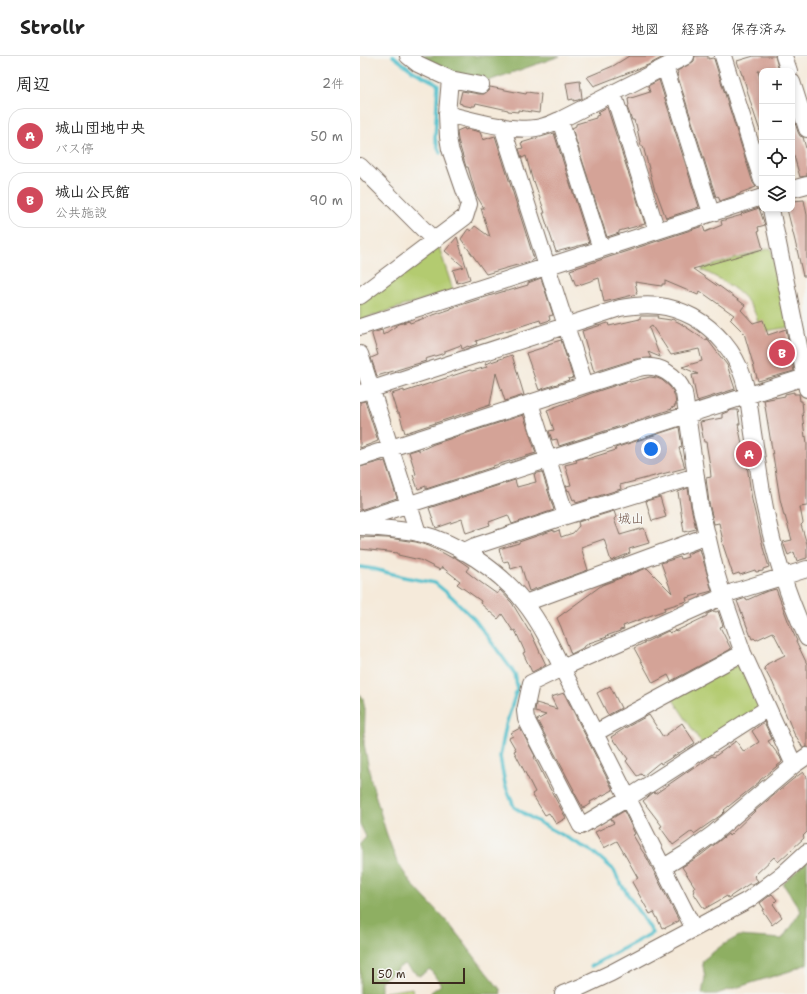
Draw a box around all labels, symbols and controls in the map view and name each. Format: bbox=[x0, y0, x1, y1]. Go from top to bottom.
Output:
text: Strollr bbox=[20, 15, 85, 40]
text: 地図 bbox=[631, 20, 659, 38]
text: 経路 bbox=[681, 20, 709, 38]
text: 保存済み bbox=[731, 20, 787, 38]
map controls bbox=[759, 68, 795, 212]
button: + bbox=[759, 68, 795, 104]
text: 周辺 bbox=[16, 73, 50, 95]
text: 2件 bbox=[322, 75, 344, 92]
button: − bbox=[759, 104, 795, 140]
text: 城山団地中央 bbox=[55, 118, 145, 138]
text: A bbox=[25, 128, 35, 145]
text: 50 m bbox=[310, 128, 343, 145]
text: バス停 bbox=[55, 140, 94, 157]
button: locate bbox=[759, 140, 795, 176]
button: layers bbox=[759, 176, 795, 212]
text: 城山公民館 bbox=[55, 182, 130, 202]
text: B bbox=[26, 192, 34, 209]
text: 90 m bbox=[309, 192, 343, 209]
text: 公共施設 bbox=[55, 204, 107, 221]
pin: B bbox=[769, 338, 795, 368]
your location bbox=[641, 439, 661, 459]
pin: A bbox=[736, 439, 762, 469]
district label: 城山 bbox=[618, 510, 644, 527]
scale bar bbox=[372, 966, 465, 985]
text: 50 m bbox=[378, 967, 406, 982]

